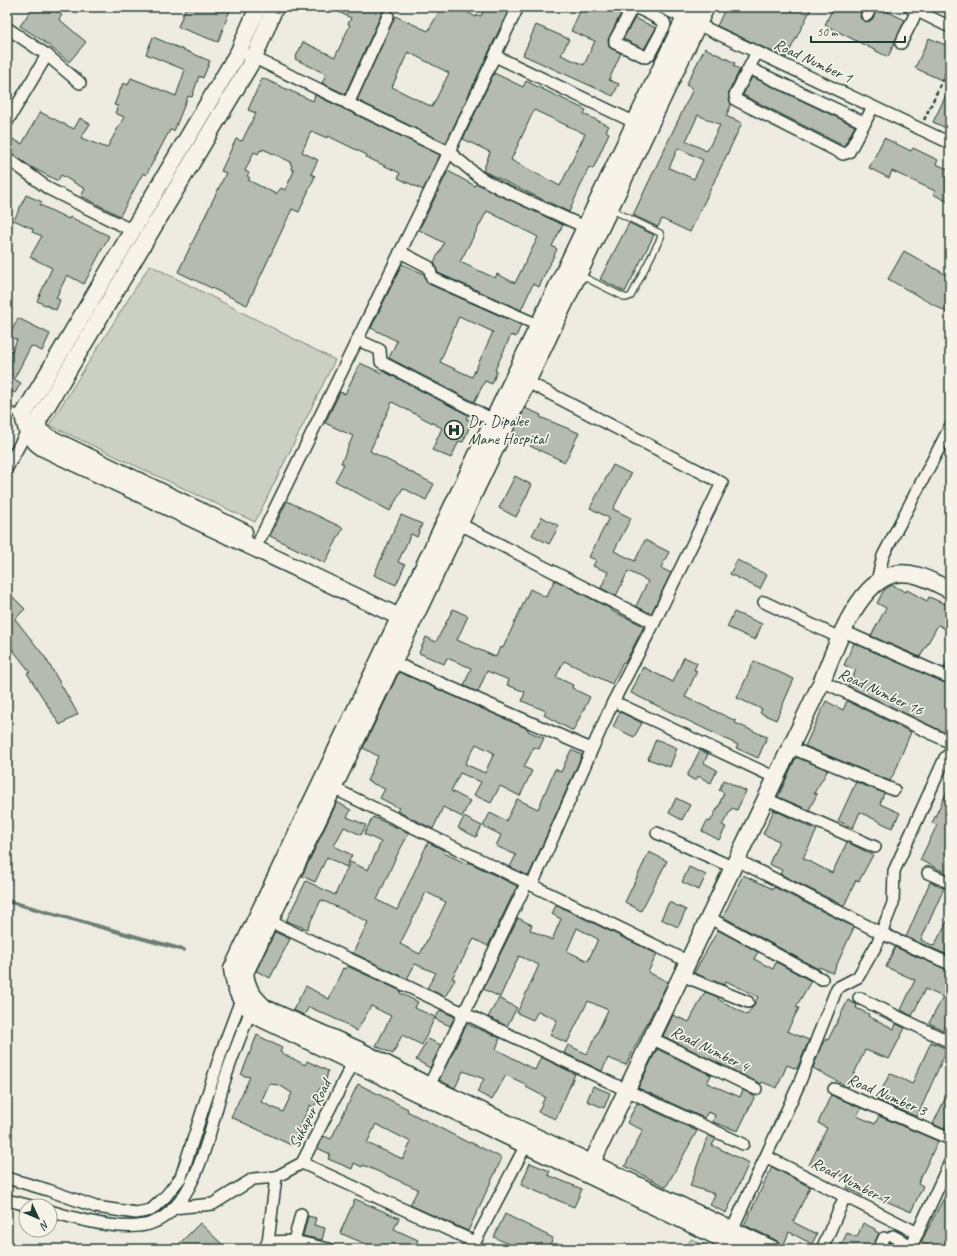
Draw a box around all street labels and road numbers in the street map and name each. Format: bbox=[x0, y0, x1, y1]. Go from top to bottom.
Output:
street label: Road Number 1 bbox=[771, 34, 856, 88]
street label: Road Number 16 bbox=[835, 664, 927, 721]
street label: Road Number 4 bbox=[668, 1022, 754, 1077]
street label: Road Number 3 bbox=[844, 1069, 931, 1121]
street label: Sukapur Road bbox=[284, 1074, 337, 1152]
street label: Road Number 1 bbox=[808, 1153, 893, 1209]

